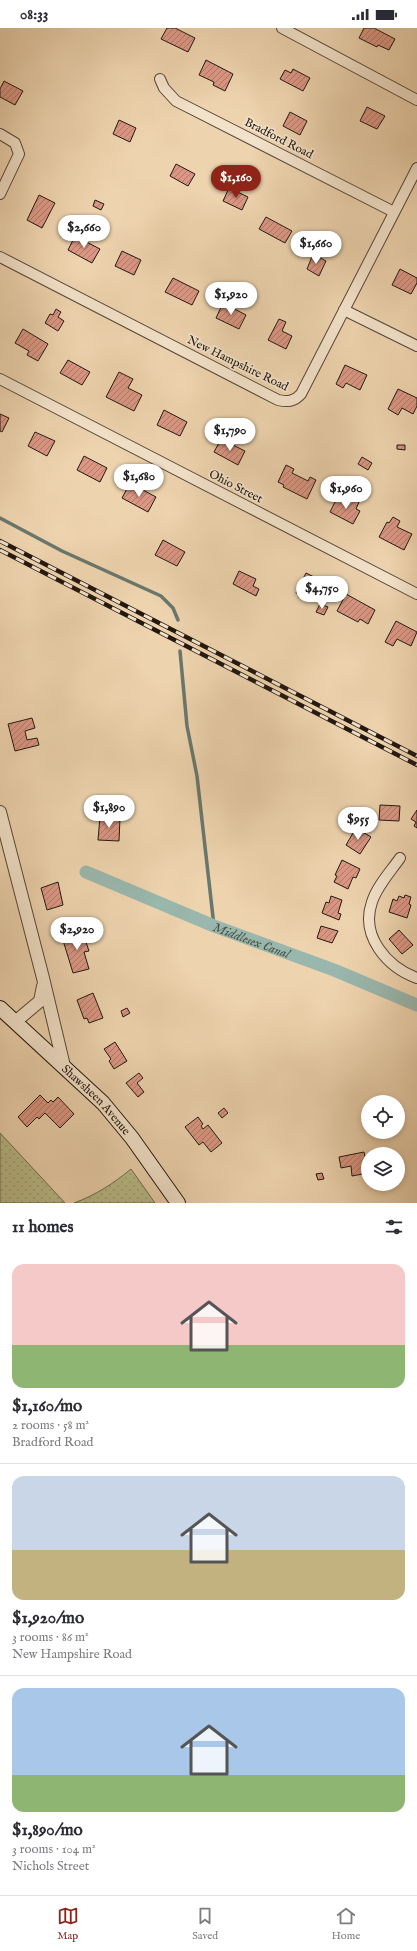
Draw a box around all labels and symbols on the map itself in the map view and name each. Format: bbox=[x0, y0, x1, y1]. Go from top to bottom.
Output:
street label: Bradford Road bbox=[242, 115, 316, 162]
pin: $1,160 bbox=[203, 165, 269, 199]
pin: $2,660 bbox=[51, 215, 117, 249]
pin: $1,660 bbox=[283, 231, 349, 265]
pin: $1,920 bbox=[198, 282, 264, 316]
street label: New Hampshire Road bbox=[184, 332, 291, 396]
pin: $1,790 bbox=[197, 418, 263, 452]
pin: $1,680 bbox=[106, 464, 172, 498]
street label: Ohio Street bbox=[206, 467, 265, 506]
pin: $1,960 bbox=[313, 476, 379, 510]
pin: $4,750 bbox=[289, 576, 355, 610]
pin: $1,890 bbox=[76, 795, 142, 829]
pin: $955 bbox=[334, 807, 382, 841]
pin: $2,920 bbox=[44, 917, 110, 951]
water label: Middlesex Canal bbox=[210, 919, 293, 963]
street label: Shawsheen Avenue bbox=[58, 1062, 134, 1139]

